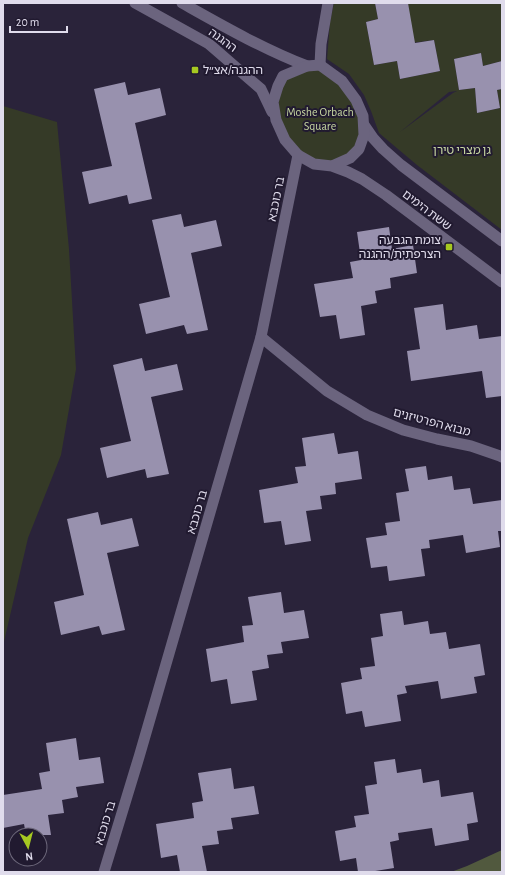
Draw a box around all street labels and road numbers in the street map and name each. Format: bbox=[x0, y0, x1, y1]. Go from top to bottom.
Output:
street label: ההגנה bbox=[207, 26, 239, 54]
street label: בר כוכבא bbox=[266, 176, 286, 222]
street label: ששת הימים bbox=[400, 188, 454, 232]
street label: מבוא הפרטיזנים bbox=[392, 406, 472, 438]
street label: בר כוכבא bbox=[185, 488, 209, 535]
street label: בר כוכבא bbox=[93, 799, 117, 846]

